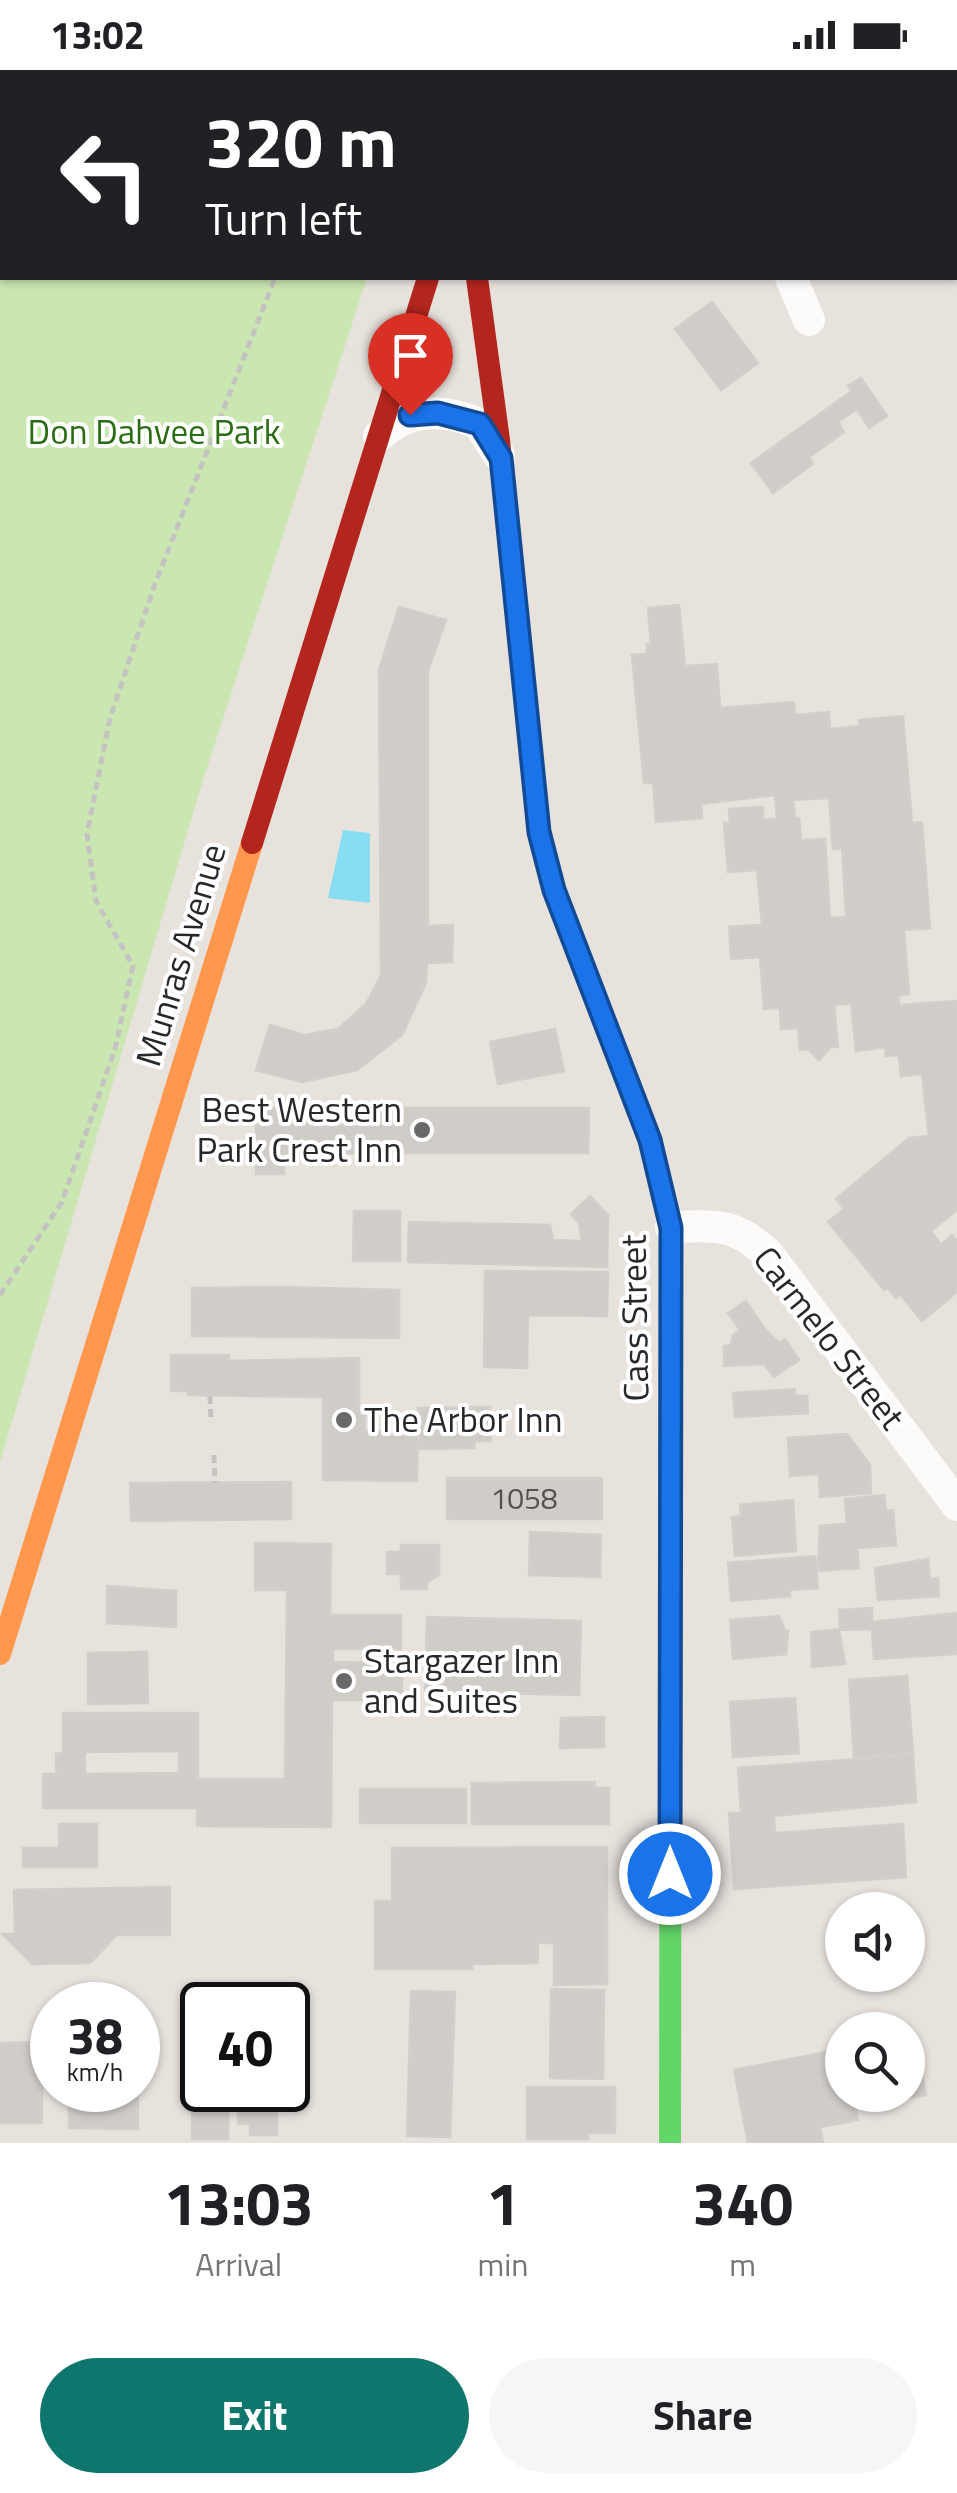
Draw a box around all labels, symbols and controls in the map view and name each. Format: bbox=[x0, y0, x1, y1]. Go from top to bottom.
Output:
text: 13:02 bbox=[50, 6, 145, 64]
text: 320 m bbox=[205, 88, 397, 194]
icon: left bbox=[40, 110, 170, 240]
text: Turn left bbox=[205, 184, 362, 252]
pin bbox=[368, 313, 453, 416]
icon: arrive bbox=[383, 328, 438, 383]
park label: Don Dahvee Park bbox=[28, 404, 281, 458]
street label: Munras Avenue bbox=[121, 837, 239, 1073]
place label: Best Western Park Crest Inn bbox=[197, 1082, 402, 1176]
marker: Best Western Park Crest Inn bbox=[411, 1119, 433, 1141]
street label: Cass Street bbox=[606, 1234, 662, 1402]
street label: Carmelo Street bbox=[741, 1234, 919, 1441]
place label: The Arbor Inn bbox=[364, 1392, 562, 1446]
marker: The Arbor Inn bbox=[333, 1409, 355, 1431]
house number: 1058 bbox=[490, 1475, 558, 1521]
place label: Stargazer Inn and Suites bbox=[364, 1633, 559, 1727]
marker: Stargazer Inn and Suites bbox=[333, 1670, 355, 1692]
position arrow bbox=[618, 1822, 722, 1926]
map controls bbox=[825, 1892, 925, 2112]
button: sound bbox=[825, 1892, 925, 1992]
speed limit sign: 40 bbox=[180, 1982, 310, 2112]
text: 38 bbox=[67, 1997, 123, 2073]
button: search bbox=[825, 2012, 925, 2112]
text: km/h bbox=[67, 2053, 123, 2091]
text: 13:03 bbox=[164, 2157, 314, 2248]
text: 1 bbox=[486, 2157, 520, 2248]
text: 340 bbox=[692, 2157, 793, 2248]
text: Arrival bbox=[195, 2240, 282, 2288]
text: min bbox=[477, 2240, 528, 2288]
text: m bbox=[729, 2240, 756, 2288]
button: Exit bbox=[40, 2358, 469, 2473]
button: Share bbox=[489, 2358, 917, 2473]

